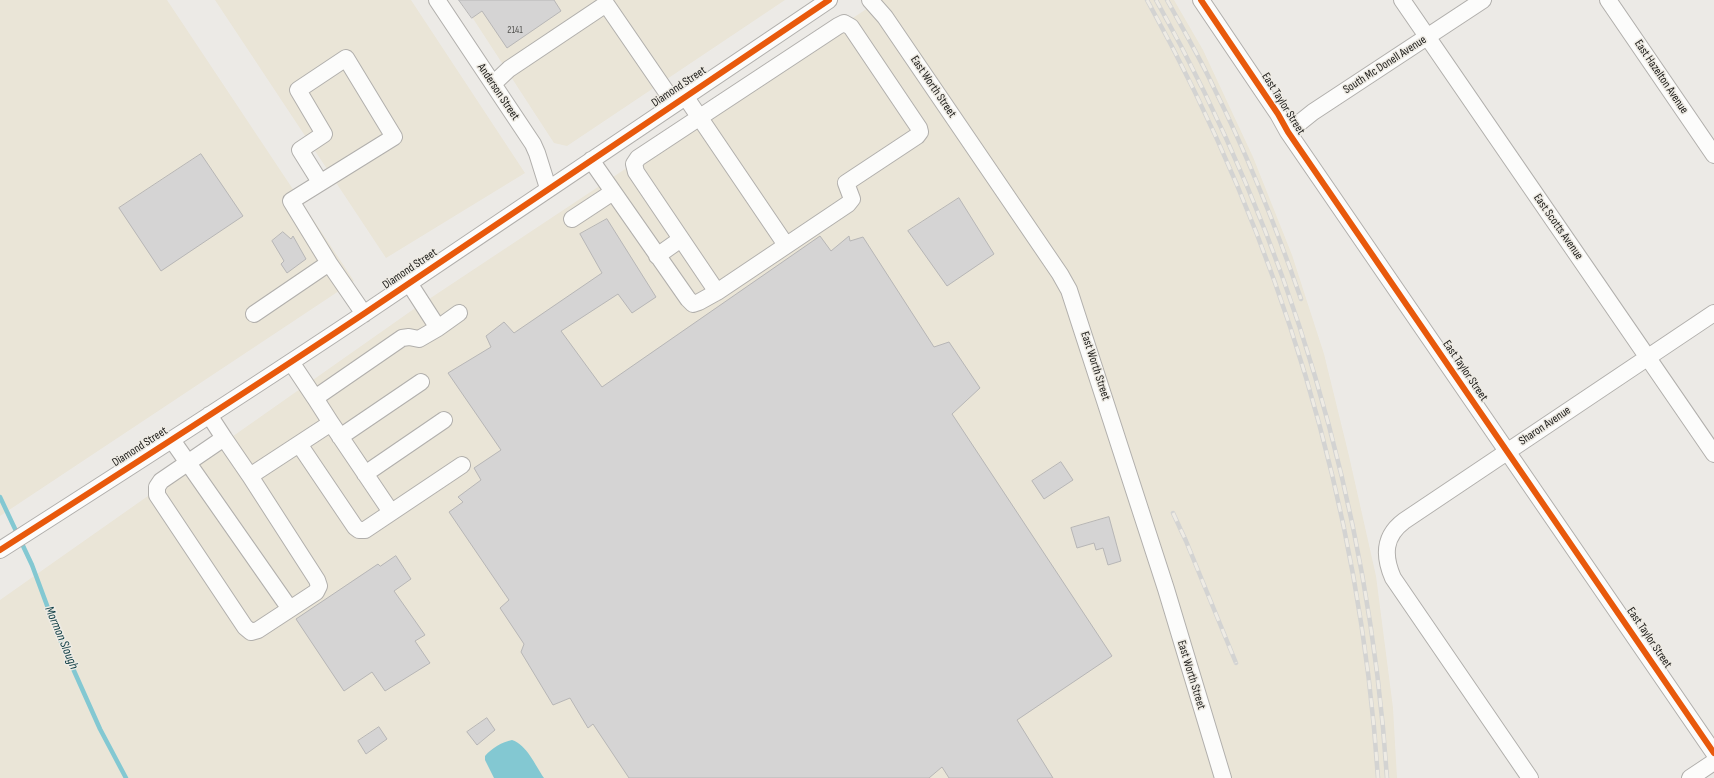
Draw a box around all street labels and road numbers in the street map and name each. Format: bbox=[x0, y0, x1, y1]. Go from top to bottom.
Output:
street label: South Mc Donell Avenue bbox=[1341, 33, 1429, 97]
street label: East Hazelton Avenue bbox=[1631, 37, 1691, 117]
street label: East Worth Street bbox=[907, 53, 959, 121]
street label: Anderson Street bbox=[474, 61, 522, 123]
street label: Diamond Street bbox=[649, 63, 709, 111]
street label: East Taylor Street bbox=[1258, 70, 1308, 138]
street label: East Scotts Avenue bbox=[1530, 191, 1586, 263]
street label: Diamond Street bbox=[380, 245, 440, 293]
street label: East Worth Street bbox=[1077, 330, 1113, 402]
street label: East Taylor Street bbox=[1439, 338, 1491, 404]
street label: Sharon Avenue bbox=[1516, 403, 1574, 449]
street label: Diamond Street bbox=[110, 424, 170, 470]
street label: East Taylor Street bbox=[1623, 605, 1675, 671]
street label: East Worth Street bbox=[1174, 639, 1208, 711]

